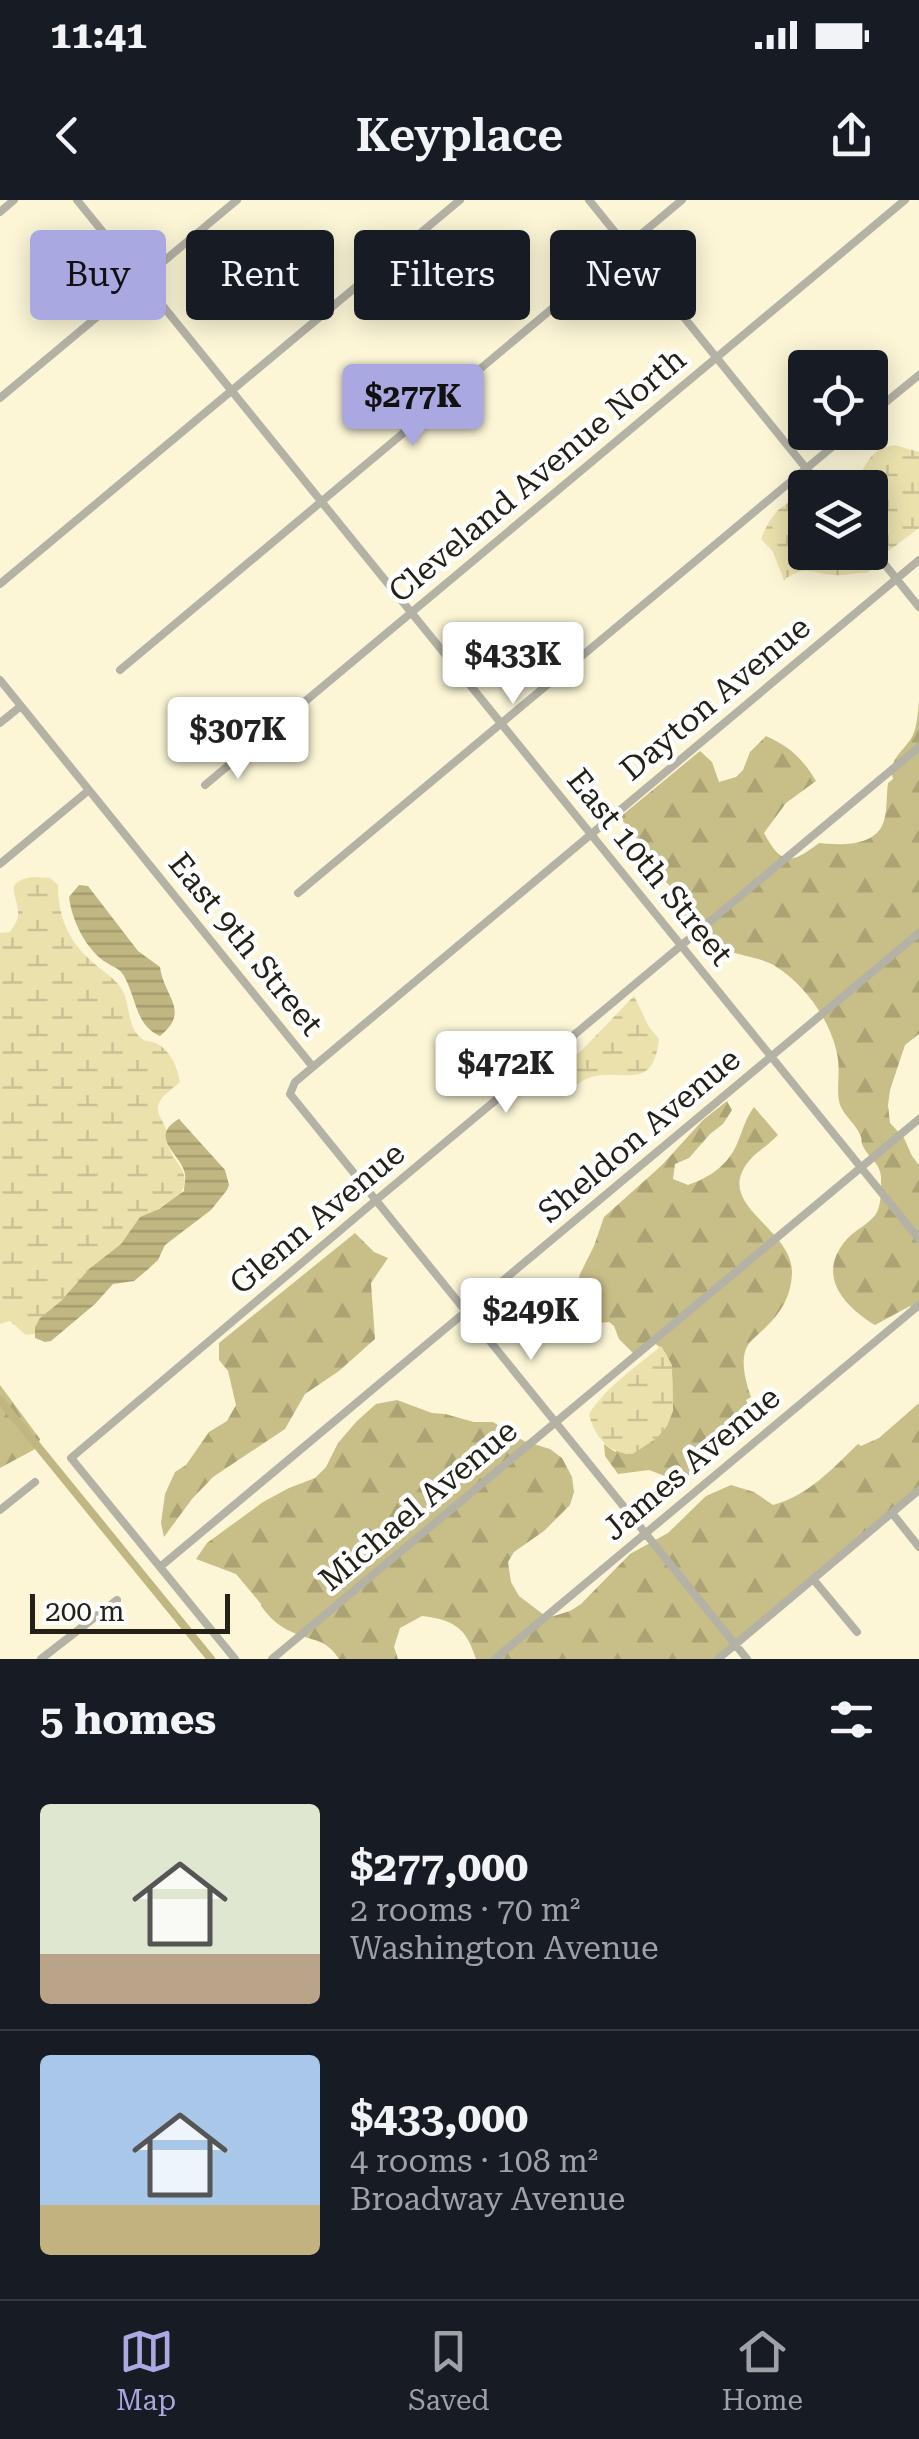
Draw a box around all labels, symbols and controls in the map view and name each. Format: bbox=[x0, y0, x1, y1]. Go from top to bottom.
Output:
text: 11:41 bbox=[50, 13, 147, 57]
icon: back bbox=[40, 108, 95, 163]
icon: share bbox=[824, 108, 879, 163]
text: Keyplace bbox=[356, 109, 563, 162]
chip: Buy bbox=[30, 230, 166, 320]
chip: Rent bbox=[186, 230, 334, 320]
chip: Filters bbox=[354, 230, 530, 320]
chip: New bbox=[550, 230, 696, 320]
street label: Cleveland Avenue North bbox=[381, 340, 693, 610]
map controls bbox=[788, 350, 888, 570]
button: locate bbox=[788, 350, 888, 450]
pin: $277K bbox=[343, 364, 483, 449]
text: $277K bbox=[365, 377, 461, 415]
button: layers bbox=[788, 470, 888, 570]
street label: Dayton Avenue bbox=[612, 608, 818, 788]
pin: $433K bbox=[443, 622, 583, 707]
text: $433K bbox=[465, 635, 561, 673]
pin: $307K bbox=[168, 697, 308, 782]
text: $307K bbox=[190, 710, 286, 748]
street label: East 10th Street bbox=[559, 761, 741, 973]
street label: East 9th Street bbox=[161, 845, 331, 1043]
pin: $472K bbox=[436, 1031, 576, 1116]
street label: Sheldon Avenue bbox=[531, 1040, 747, 1230]
text: $472K bbox=[458, 1044, 554, 1082]
street label: Glenn Avenue bbox=[222, 1134, 412, 1302]
pin: $249K bbox=[461, 1278, 601, 1363]
text: $249K bbox=[483, 1291, 579, 1329]
street label: James Avenue bbox=[595, 1378, 787, 1548]
street label: Michael Avenue bbox=[311, 1411, 525, 1599]
scale bar bbox=[30, 1589, 230, 1634]
text: 200 m bbox=[45, 1595, 125, 1628]
icon: filters bbox=[824, 1692, 879, 1747]
text: 5 homes bbox=[40, 1695, 216, 1744]
text: $277,000 bbox=[350, 1842, 528, 1891]
icon: home bbox=[120, 1844, 240, 1964]
text: 2 rooms · 70 m² bbox=[350, 1891, 580, 1929]
text: Washington Avenue bbox=[350, 1929, 659, 1967]
text: $433,000 bbox=[350, 2093, 528, 2142]
icon: home bbox=[120, 2095, 240, 2215]
text: 4 rooms · 108 m² bbox=[350, 2142, 598, 2180]
text: Broadway Avenue bbox=[350, 2180, 625, 2218]
tab: Map bbox=[116, 2324, 176, 2417]
tab: Saved bbox=[408, 2324, 489, 2417]
tab: Home bbox=[722, 2324, 803, 2417]

